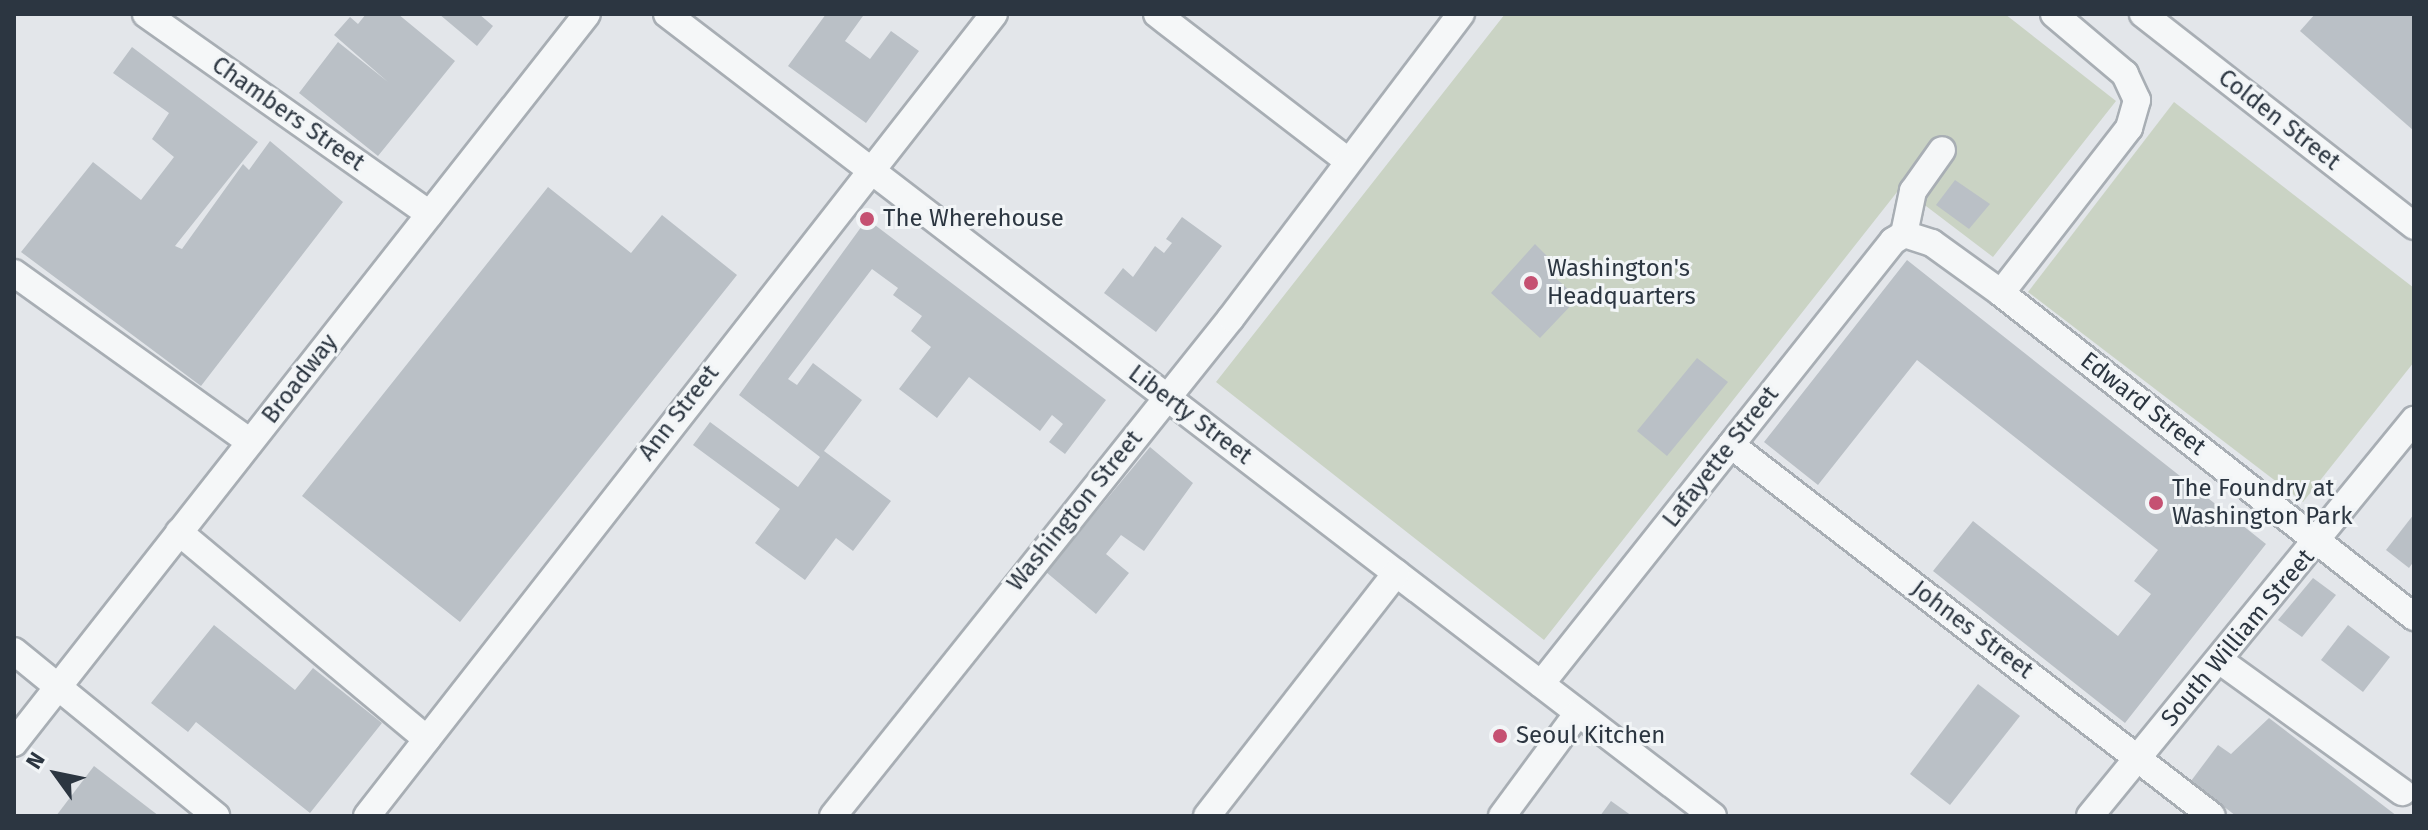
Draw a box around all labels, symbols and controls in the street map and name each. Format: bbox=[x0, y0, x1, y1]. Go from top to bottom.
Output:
street label: Chambers Street bbox=[206, 51, 370, 177]
street label: Colden Street bbox=[2212, 63, 2346, 177]
place label: The Wherehouse bbox=[883, 205, 1064, 233]
marker: The Wherehouse bbox=[858, 210, 876, 228]
place label: Washington's Headquarters bbox=[1547, 255, 1696, 311]
marker: Washington's Headquarters bbox=[1522, 274, 1540, 292]
street label: Broadway bbox=[256, 328, 344, 430]
street label: Edward Street bbox=[2075, 346, 2211, 462]
street label: Ann Street bbox=[633, 359, 725, 467]
street label: Liberty Street bbox=[1123, 359, 1257, 471]
street label: Lafayette Street bbox=[1657, 381, 1785, 533]
street label: Washington Street bbox=[1001, 425, 1149, 597]
place label: The Foundry at Washington Park bbox=[2172, 475, 2352, 531]
marker: The Foundry at Washington Park bbox=[2147, 494, 2165, 512]
street label: South William Street bbox=[2155, 543, 2321, 733]
street label: Johnes Street bbox=[1905, 575, 2039, 685]
place label: Seoul Kitchen bbox=[1516, 722, 1665, 750]
marker: Seoul Kitchen bbox=[1491, 727, 1509, 745]
north arrow bbox=[16, 734, 96, 814]
text: N bbox=[20, 747, 51, 774]

